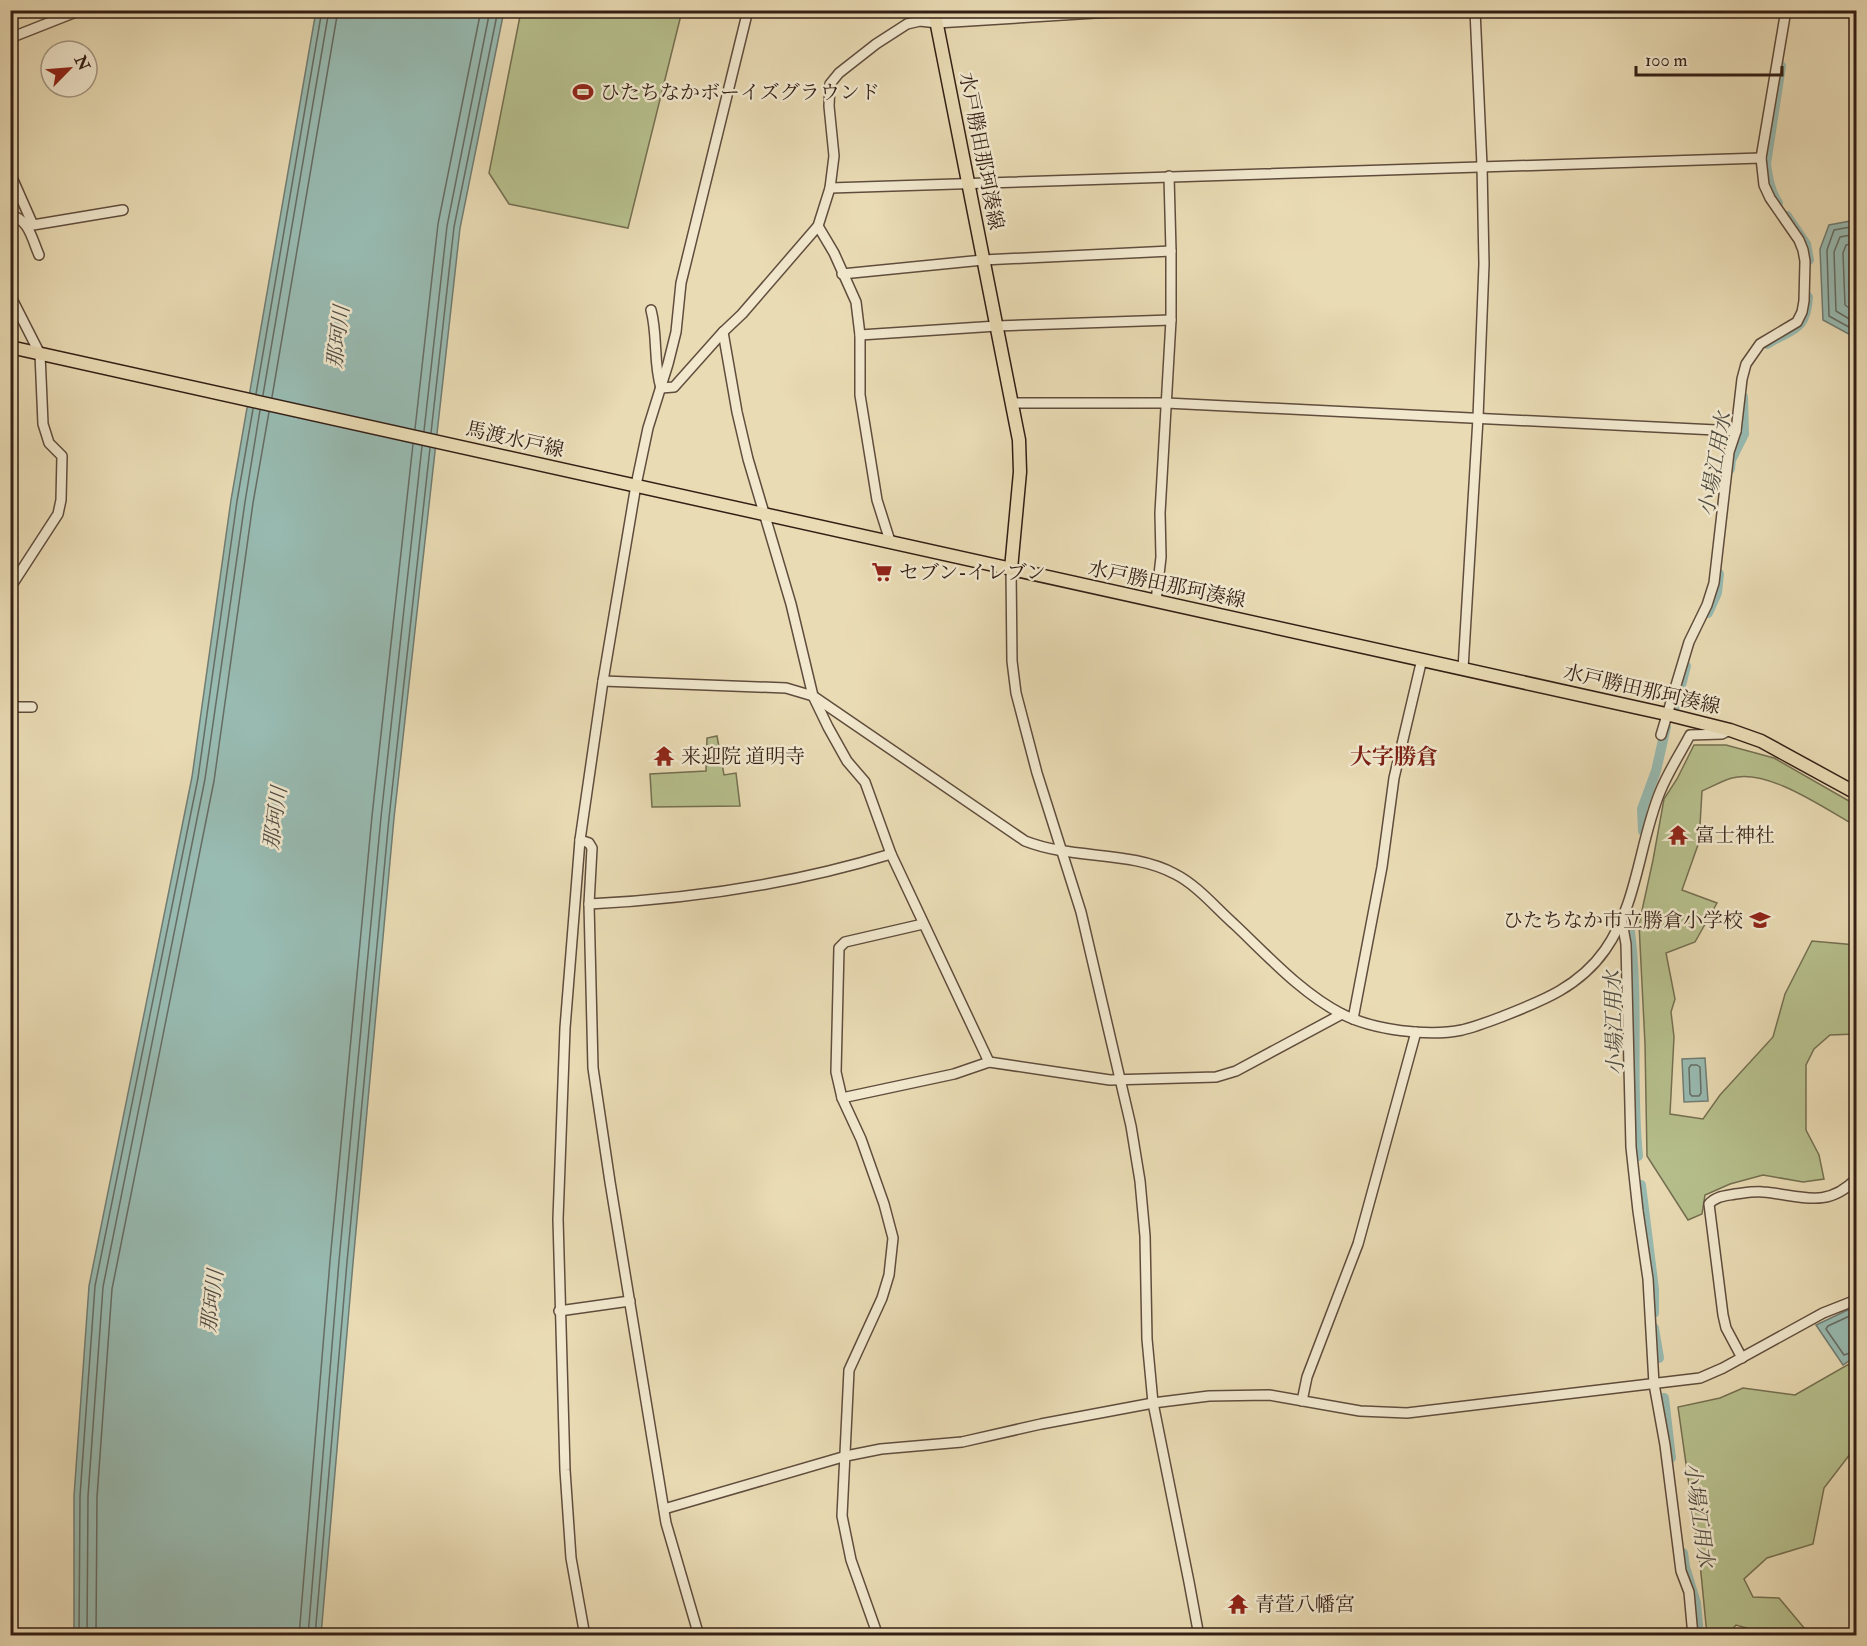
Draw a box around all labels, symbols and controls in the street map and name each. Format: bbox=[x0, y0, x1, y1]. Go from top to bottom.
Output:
north arrow bbox=[39, 39, 99, 99]
scale bar bbox=[1636, 39, 1782, 77]
text: 100 m bbox=[1645, 49, 1688, 72]
text: N bbox=[69, 51, 94, 74]
street label: 水戸勝田那珂湊線 bbox=[954, 70, 1009, 232]
sports icon: ひたちなかボーイズグラウンド bbox=[571, 80, 595, 104]
place label: ひたちなかボーイズグラウンド bbox=[600, 80, 880, 105]
water label: 那珂川 bbox=[321, 302, 356, 370]
water label: 小場江用水 bbox=[1693, 408, 1738, 518]
street label: 馬渡水戸線 bbox=[463, 416, 566, 463]
street label: 水戸勝田那珂湊線 bbox=[1086, 556, 1248, 613]
supermarket icon: セブン-イレブン bbox=[870, 560, 894, 584]
place label: セブン-イレブン bbox=[899, 560, 1046, 585]
street label: 水戸勝田那珂湊線 bbox=[1561, 659, 1723, 720]
district label: 大字勝倉 bbox=[1350, 743, 1438, 771]
temple icon: 来迎院 道明寺 bbox=[652, 744, 676, 768]
place label: 来迎院 道明寺 bbox=[681, 744, 805, 769]
water label: 那珂川 bbox=[258, 783, 294, 851]
temple icon: 富士神社 bbox=[1666, 823, 1690, 847]
place label: 富士神社 bbox=[1695, 823, 1775, 848]
place label: ひたちなか市立勝倉小学校 bbox=[1503, 908, 1743, 933]
school or university icon: ひたちなか市立勝倉小学校 bbox=[1748, 908, 1772, 932]
water label: 小場江用水 bbox=[1599, 968, 1630, 1076]
water label: 那珂川 bbox=[195, 1266, 230, 1334]
water label: 小場江用水 bbox=[1678, 1461, 1719, 1571]
temple icon: 青萱八幡宮 bbox=[1226, 1592, 1250, 1616]
place label: 青萱八幡宮 bbox=[1255, 1592, 1355, 1617]

